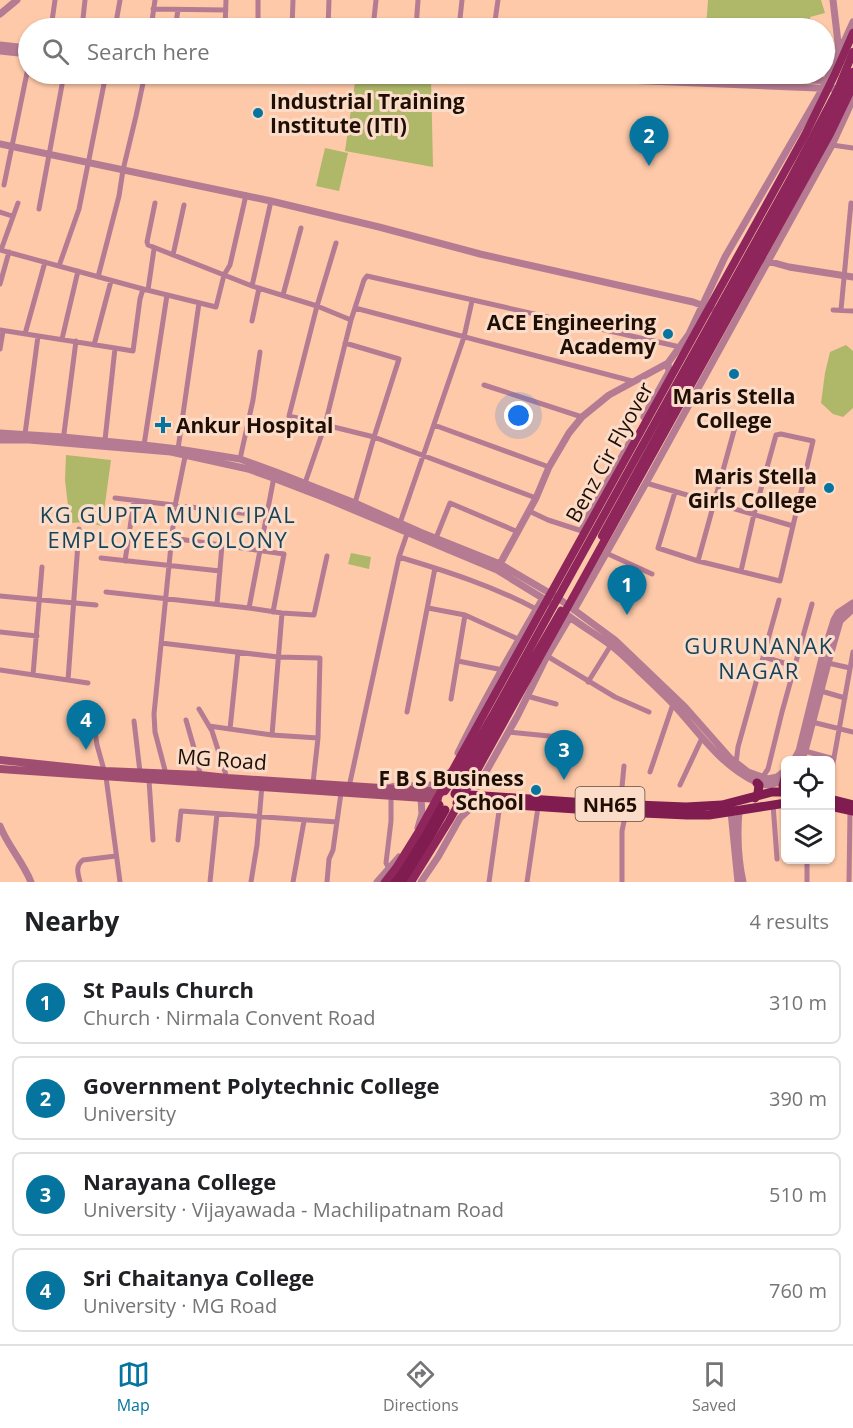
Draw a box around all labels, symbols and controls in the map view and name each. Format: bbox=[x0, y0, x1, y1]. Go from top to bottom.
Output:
search box bbox=[18, 18, 835, 84]
icon: search bbox=[39, 35, 72, 68]
text: Search here bbox=[87, 36, 210, 66]
place label: Industrial Training Institute (ITI) bbox=[270, 87, 465, 139]
marker: Industrial Training Institute (ITI) bbox=[251, 106, 265, 120]
pin: 2 bbox=[630, 116, 668, 166]
place label: ACE Engineering Academy bbox=[487, 308, 656, 360]
marker: ACE Engineering Academy bbox=[661, 327, 675, 341]
marker: Maris Stella College bbox=[727, 367, 741, 381]
street label: Benz Cir Flyover bbox=[559, 377, 659, 527]
place label: Maris Stella College bbox=[673, 382, 795, 434]
your location bbox=[504, 401, 533, 430]
place label: Ankur Hospital bbox=[176, 411, 334, 439]
marker: Ankur Hospital bbox=[154, 416, 172, 434]
place label: Maris Stella Girls College bbox=[688, 462, 817, 514]
marker: Maris Stella Girls College bbox=[822, 481, 836, 495]
district label: KG GUPTA MUNICIPAL EMPLOYEES COLONY bbox=[40, 499, 296, 554]
pin: 1 bbox=[608, 566, 646, 615]
district label: GURUNANAK NAGAR bbox=[684, 630, 834, 685]
pin: 4 bbox=[66, 700, 106, 750]
pin: 3 bbox=[544, 730, 584, 780]
street label: MG Road bbox=[176, 742, 268, 776]
map controls bbox=[781, 756, 835, 864]
button: locate bbox=[781, 756, 835, 810]
place label: F B S Business School bbox=[379, 764, 524, 816]
marker: F B S Business School bbox=[529, 783, 543, 797]
road number: NH65 bbox=[576, 787, 644, 821]
button: layers bbox=[781, 810, 835, 864]
text: Nearby bbox=[24, 903, 119, 939]
text: 4 results bbox=[749, 908, 829, 935]
text: St Pauls Church bbox=[83, 974, 254, 1004]
text: 1 bbox=[40, 989, 51, 1016]
text: 310 m bbox=[769, 989, 827, 1016]
text: Church · Nirmala Convent Road bbox=[83, 1004, 376, 1031]
text: Government Polytechnic College bbox=[83, 1070, 440, 1100]
text: 2 bbox=[40, 1085, 51, 1112]
text: 390 m bbox=[769, 1085, 827, 1112]
text: University bbox=[83, 1100, 176, 1127]
text: Narayana College bbox=[83, 1166, 276, 1196]
text: 3 bbox=[40, 1181, 51, 1208]
text: 510 m bbox=[769, 1181, 827, 1208]
text: University · Vijayawada - Machilipatnam Road bbox=[83, 1196, 504, 1223]
text: Sri Chaitanya College bbox=[83, 1262, 314, 1292]
text: 4 bbox=[40, 1277, 51, 1304]
text: 760 m bbox=[769, 1277, 827, 1304]
text: University · MG Road bbox=[83, 1292, 277, 1319]
tab: Map bbox=[117, 1358, 150, 1416]
tab: Directions bbox=[383, 1358, 459, 1416]
tab: Saved bbox=[692, 1358, 736, 1416]

